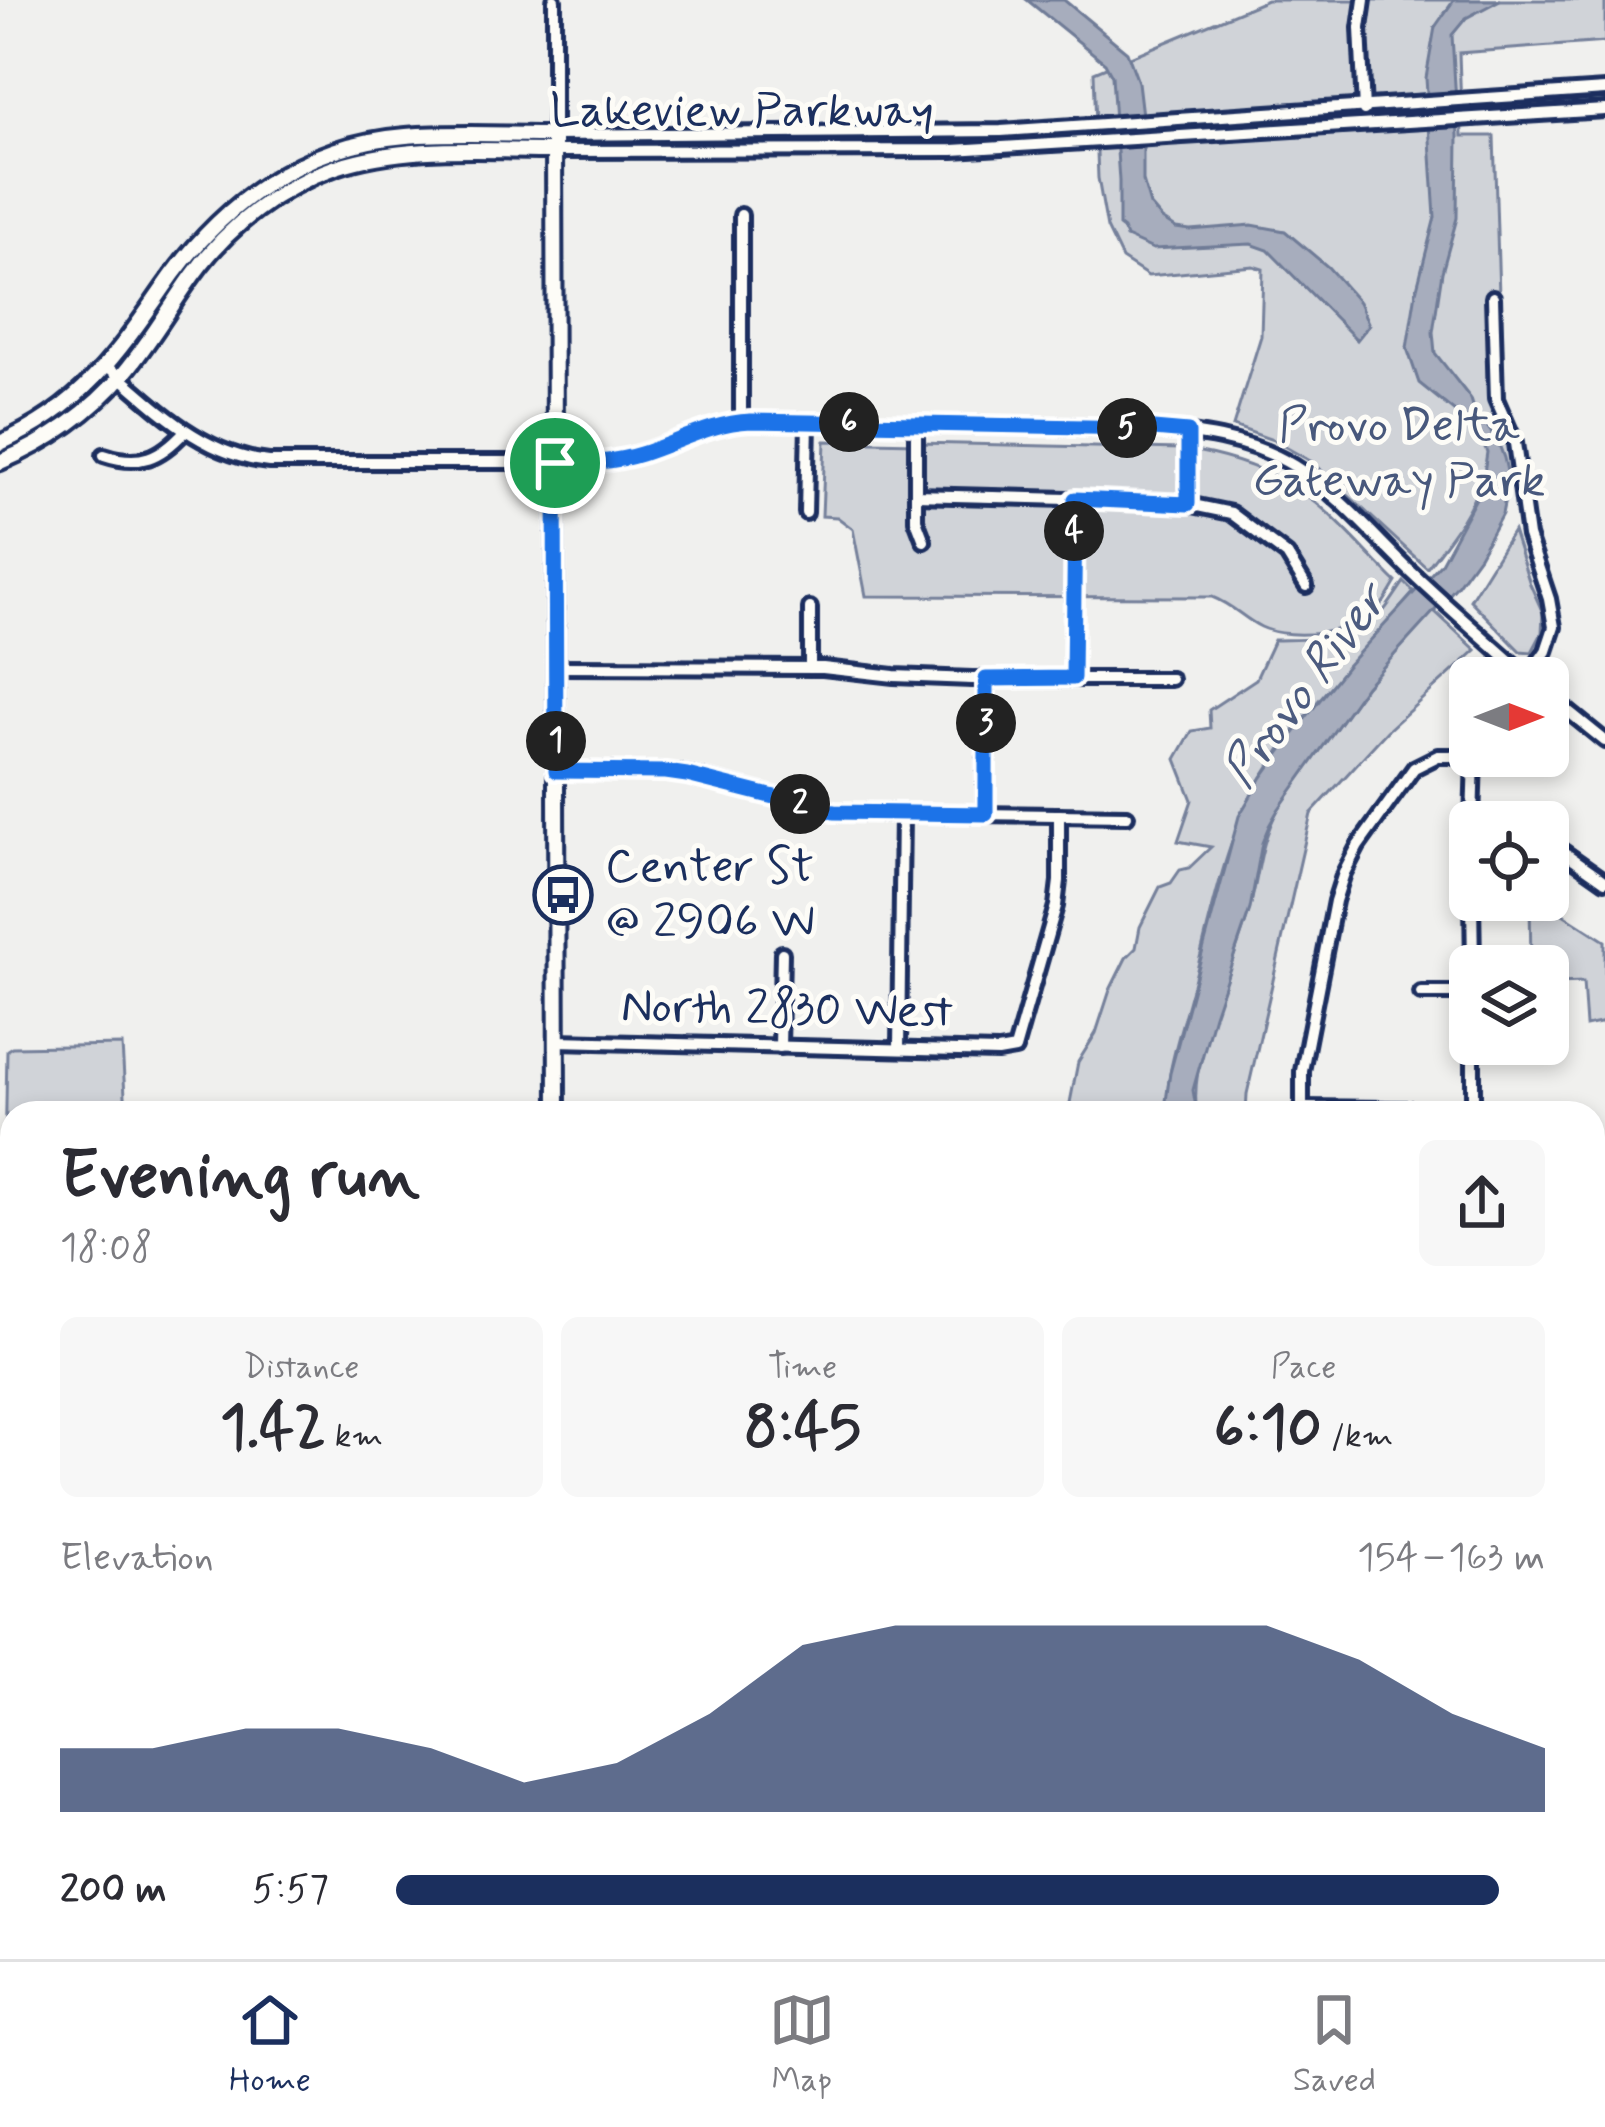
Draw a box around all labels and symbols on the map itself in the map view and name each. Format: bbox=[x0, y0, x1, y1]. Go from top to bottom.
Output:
street label: Lakeview Parkway bbox=[550, 80, 934, 143]
pin: 6 bbox=[819, 392, 879, 452]
park label: Provo Delta Gateway Park bbox=[1252, 395, 1546, 513]
pin: 5 bbox=[1097, 398, 1157, 458]
pin bbox=[504, 412, 606, 514]
pin: 4 bbox=[1044, 501, 1104, 561]
water label: Provo River bbox=[1208, 568, 1407, 802]
north arrow bbox=[1449, 657, 1569, 777]
pin: 3 bbox=[956, 693, 1016, 753]
pin: 1 bbox=[526, 711, 586, 771]
pin: 2 bbox=[770, 774, 830, 834]
place label: Center St @ 2906 W bbox=[605, 836, 815, 954]
bus stop icon: Center St @ 2906 W bbox=[532, 864, 594, 926]
street label: North 2830 West bbox=[621, 976, 953, 1044]

